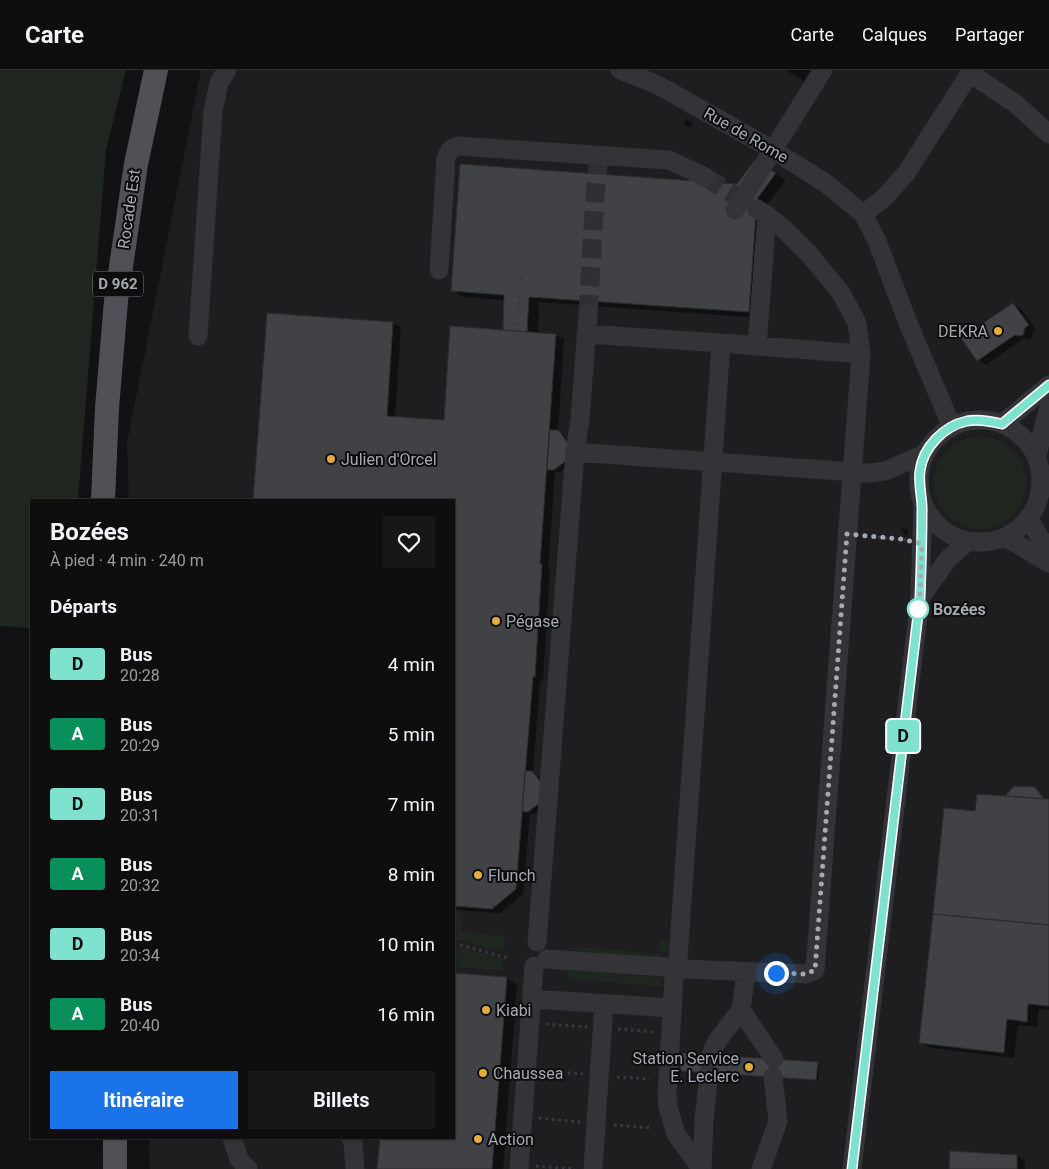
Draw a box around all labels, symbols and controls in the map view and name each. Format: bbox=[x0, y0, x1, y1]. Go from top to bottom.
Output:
text: Carte bbox=[25, 21, 84, 49]
text: Carte bbox=[791, 24, 834, 45]
text: Calques bbox=[862, 24, 927, 45]
text: Partager bbox=[955, 24, 1024, 45]
street label: Rue de Rome bbox=[700, 103, 792, 167]
street label: Rocade Est bbox=[114, 168, 144, 250]
road number: D 962 bbox=[93, 272, 143, 296]
place label: DEKRA bbox=[938, 322, 989, 341]
marker: DEKRA bbox=[992, 325, 1004, 337]
place label: Julien d'Orcel bbox=[341, 450, 437, 469]
marker: Julien d'Orcel bbox=[325, 453, 337, 465]
button: heart bbox=[383, 516, 435, 568]
text: Bozées bbox=[50, 518, 129, 546]
text: À pied · 4 min · 240 m bbox=[50, 551, 204, 570]
text: Départs bbox=[50, 595, 117, 618]
marker: Bozées bbox=[907, 598, 929, 620]
place label: Bozées bbox=[933, 600, 986, 619]
place label: Pégase bbox=[506, 612, 559, 631]
marker: Pégase bbox=[490, 615, 502, 627]
text: Bus bbox=[120, 643, 153, 666]
text: D bbox=[72, 653, 83, 674]
text: 4 min bbox=[388, 653, 435, 676]
text: 20:28 bbox=[120, 666, 160, 685]
text: Bus bbox=[120, 713, 153, 736]
line badge: D bbox=[887, 720, 919, 752]
text: A bbox=[71, 723, 84, 744]
text: 5 min bbox=[388, 723, 435, 746]
text: D bbox=[897, 725, 909, 746]
text: 20:29 bbox=[120, 736, 160, 755]
text: Bus bbox=[120, 783, 153, 806]
text: D bbox=[72, 793, 83, 814]
text: 7 min bbox=[388, 793, 435, 816]
text: 20:31 bbox=[120, 806, 160, 825]
text: Bus bbox=[120, 853, 153, 876]
text: A bbox=[71, 863, 84, 884]
text: 8 min bbox=[388, 863, 435, 886]
place label: Flunch bbox=[488, 866, 536, 885]
marker: Flunch bbox=[472, 869, 484, 881]
text: 20:32 bbox=[120, 876, 160, 895]
text: Bus bbox=[120, 923, 153, 946]
text: D bbox=[72, 933, 83, 954]
text: 10 min bbox=[377, 933, 435, 956]
text: 20:34 bbox=[120, 946, 160, 965]
your location bbox=[764, 961, 789, 986]
text: Bus bbox=[120, 993, 153, 1016]
place label: Kiabi bbox=[496, 1001, 532, 1020]
text: A bbox=[71, 1003, 84, 1024]
text: 16 min bbox=[377, 1003, 435, 1026]
marker: Kiabi bbox=[480, 1004, 492, 1016]
text: 20:40 bbox=[120, 1016, 160, 1035]
place label: Station Service E. Leclerc bbox=[632, 1049, 739, 1086]
marker: Station Service E. Leclerc bbox=[743, 1061, 755, 1073]
place label: Chaussea bbox=[493, 1064, 563, 1083]
marker: Chaussea bbox=[477, 1067, 489, 1079]
button: Itinéraire bbox=[50, 1071, 238, 1129]
button: Billets bbox=[248, 1071, 435, 1129]
place label: Action bbox=[488, 1130, 534, 1149]
marker: Action bbox=[472, 1133, 484, 1145]

